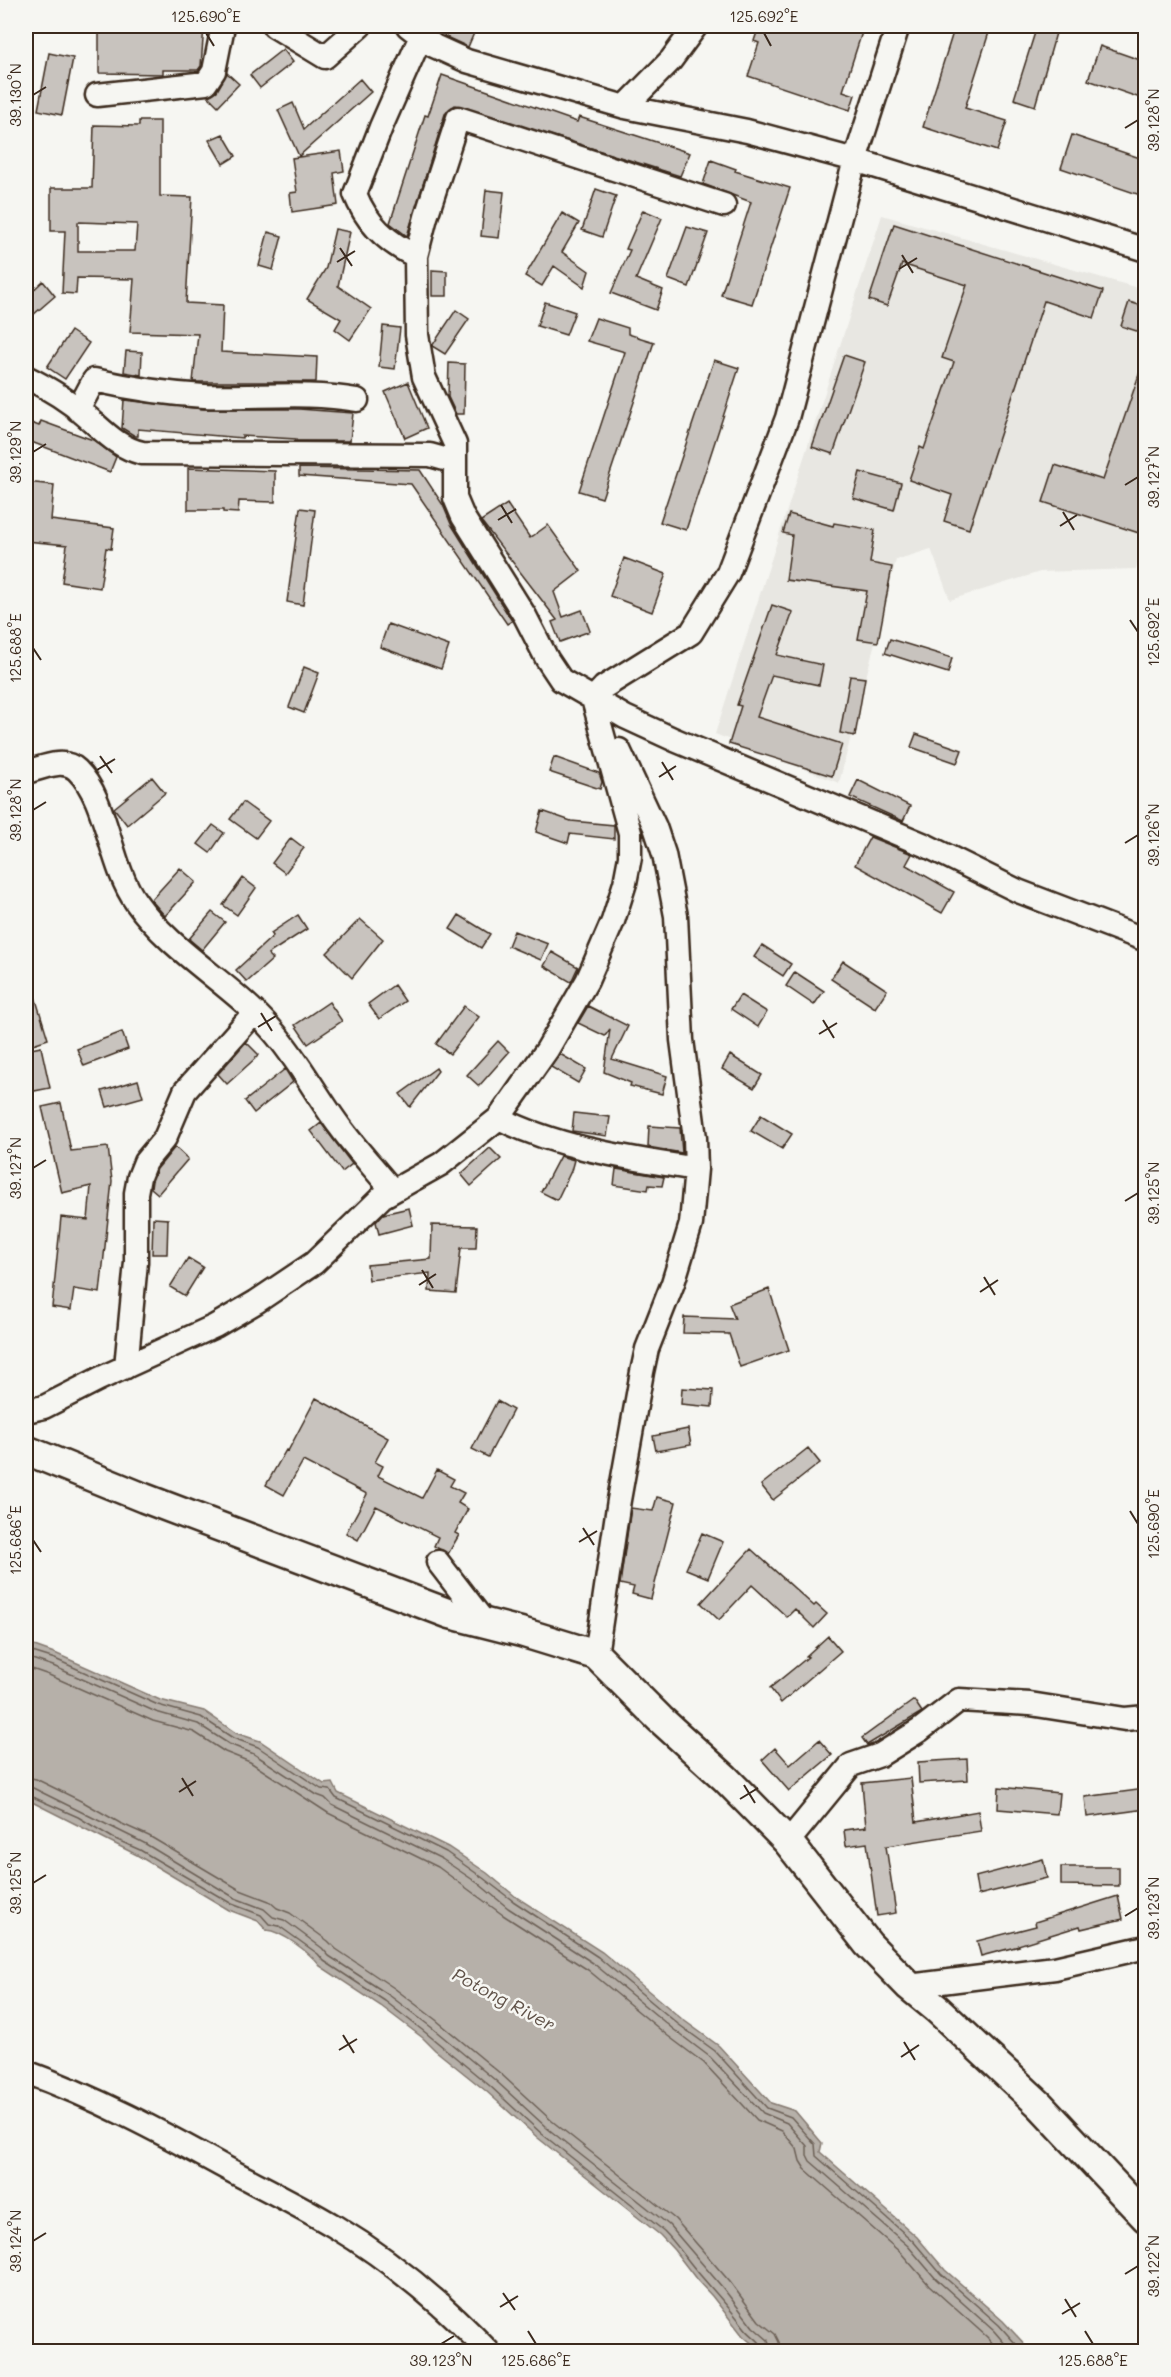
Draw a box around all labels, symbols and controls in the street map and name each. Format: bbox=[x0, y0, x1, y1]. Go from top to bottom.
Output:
text: 125.690°E bbox=[171, 6, 241, 26]
text: 125.692°E bbox=[730, 6, 799, 26]
text: 39.130°N bbox=[5, 63, 25, 127]
text: 39.128°N bbox=[1143, 88, 1163, 152]
text: 39.129°N bbox=[5, 421, 25, 483]
text: 39.127°N bbox=[1143, 446, 1163, 508]
text: 125.692°E bbox=[1143, 597, 1163, 666]
text: 125.688°E bbox=[5, 613, 25, 683]
text: 39.128°N bbox=[5, 778, 25, 842]
text: 39.126°N bbox=[1143, 803, 1163, 867]
text: 39.127°N bbox=[5, 1137, 25, 1199]
text: 39.125°N bbox=[1143, 1162, 1163, 1224]
text: 125.690°E bbox=[1143, 1489, 1163, 1559]
text: 125.686°E bbox=[5, 1505, 25, 1575]
text: 39.125°N bbox=[5, 1852, 25, 1914]
text: 39.123°N bbox=[1143, 1877, 1163, 1939]
water label: Potong River bbox=[448, 1962, 560, 2036]
text: 39.124°N bbox=[5, 2210, 25, 2272]
text: 39.122°N bbox=[1143, 2235, 1163, 2297]
text: 39.123°N bbox=[410, 2350, 472, 2370]
text: 125.686°E bbox=[501, 2350, 571, 2370]
text: 125.688°E bbox=[1058, 2350, 1128, 2370]

